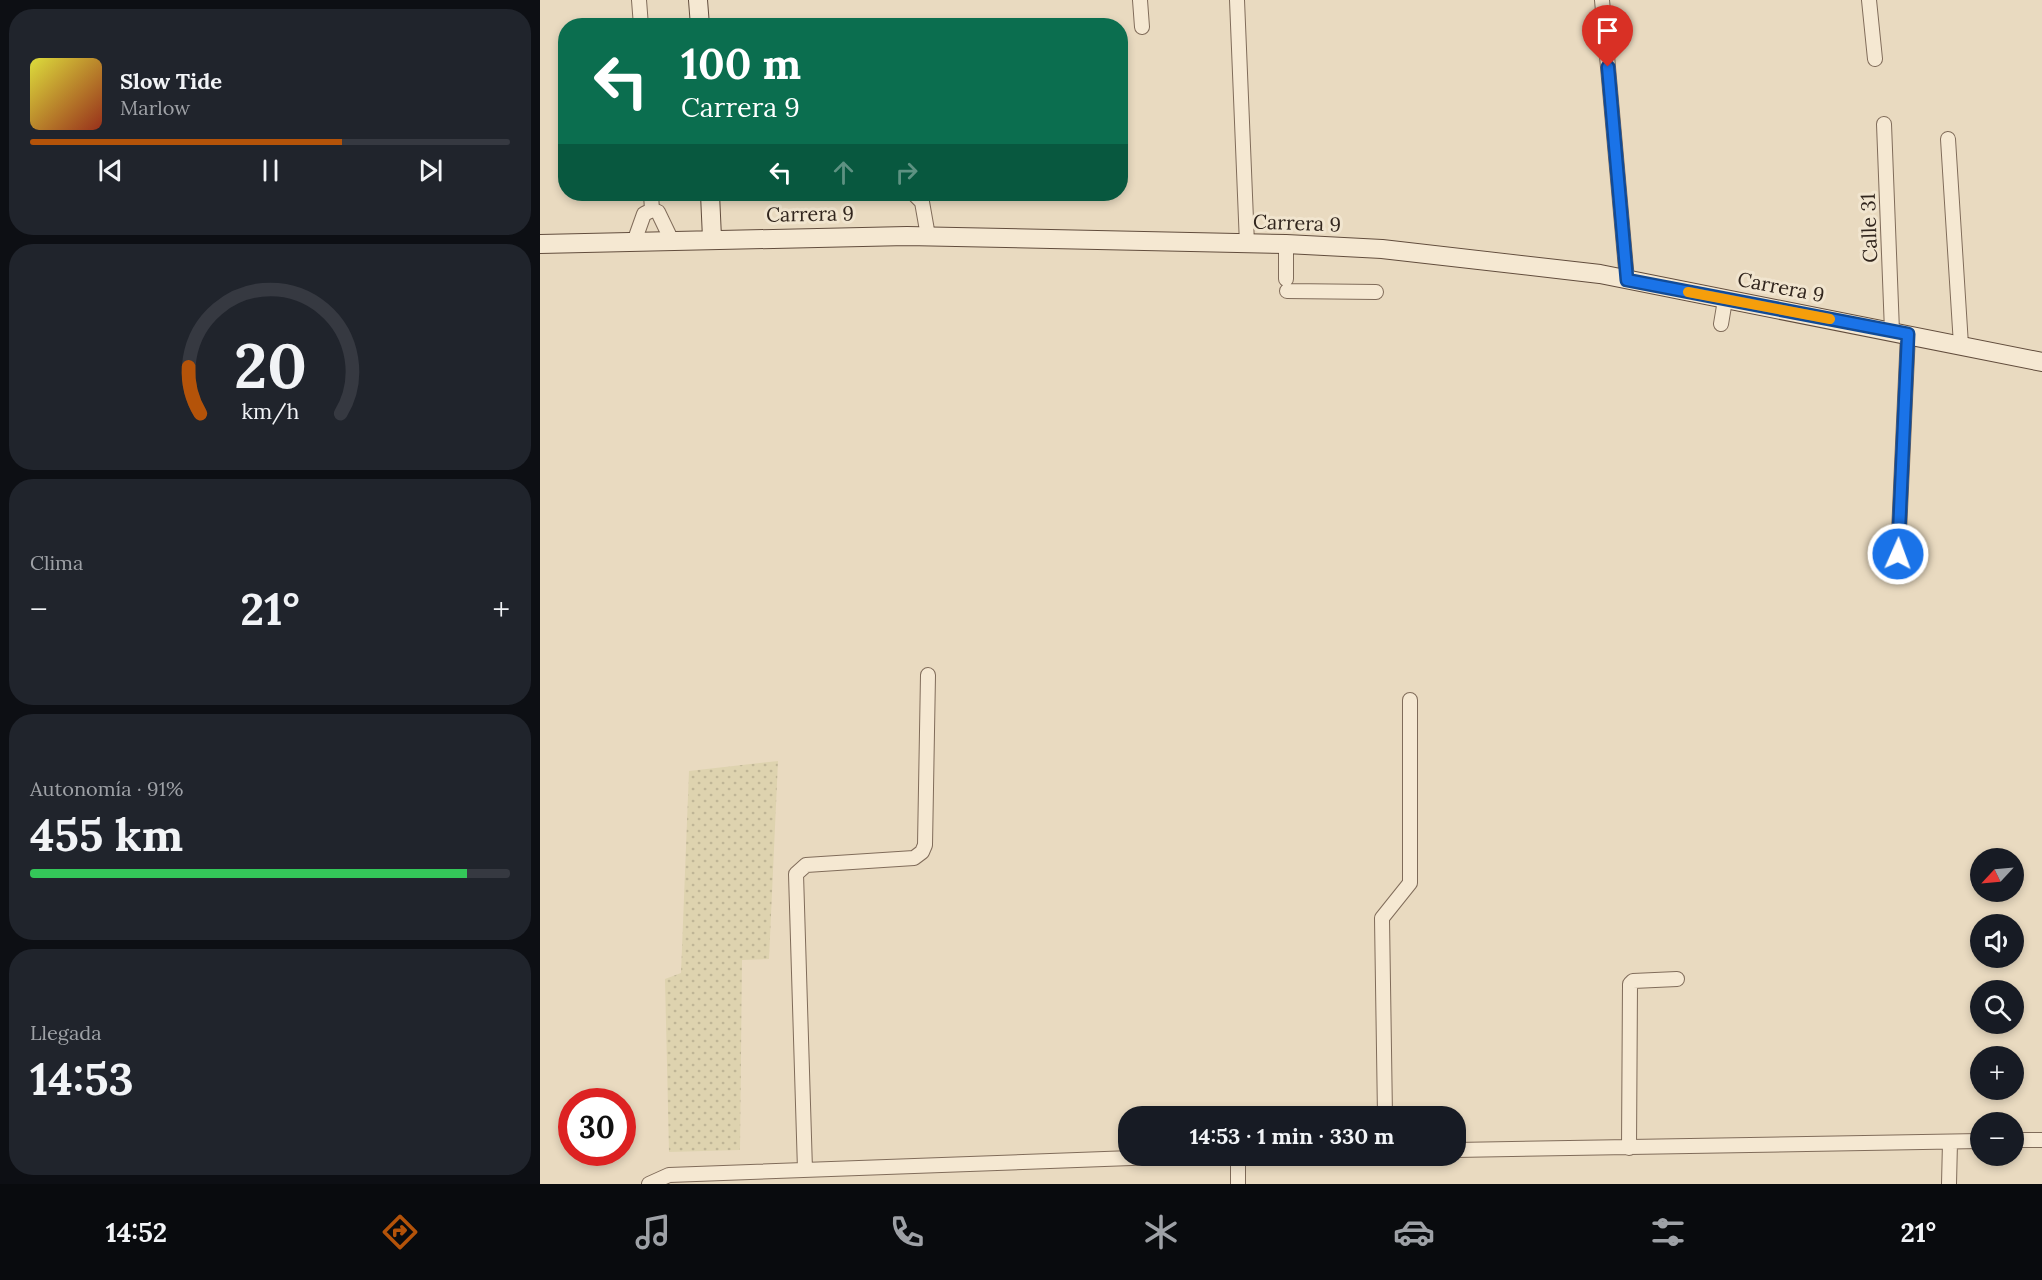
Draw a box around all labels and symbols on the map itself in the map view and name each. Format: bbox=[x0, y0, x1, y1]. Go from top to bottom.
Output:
pin bbox=[1582, 5, 1633, 67]
street label: Calle 31 bbox=[1855, 193, 1882, 263]
street label: Carrera 9 bbox=[766, 200, 854, 227]
street label: Carrera 9 bbox=[1253, 208, 1341, 237]
street label: Carrera 9 bbox=[1736, 266, 1827, 307]
position arrow bbox=[1866, 522, 1930, 586]
north arrow bbox=[1970, 848, 2024, 902]
speed limit sign: 30 bbox=[558, 1088, 636, 1166]

